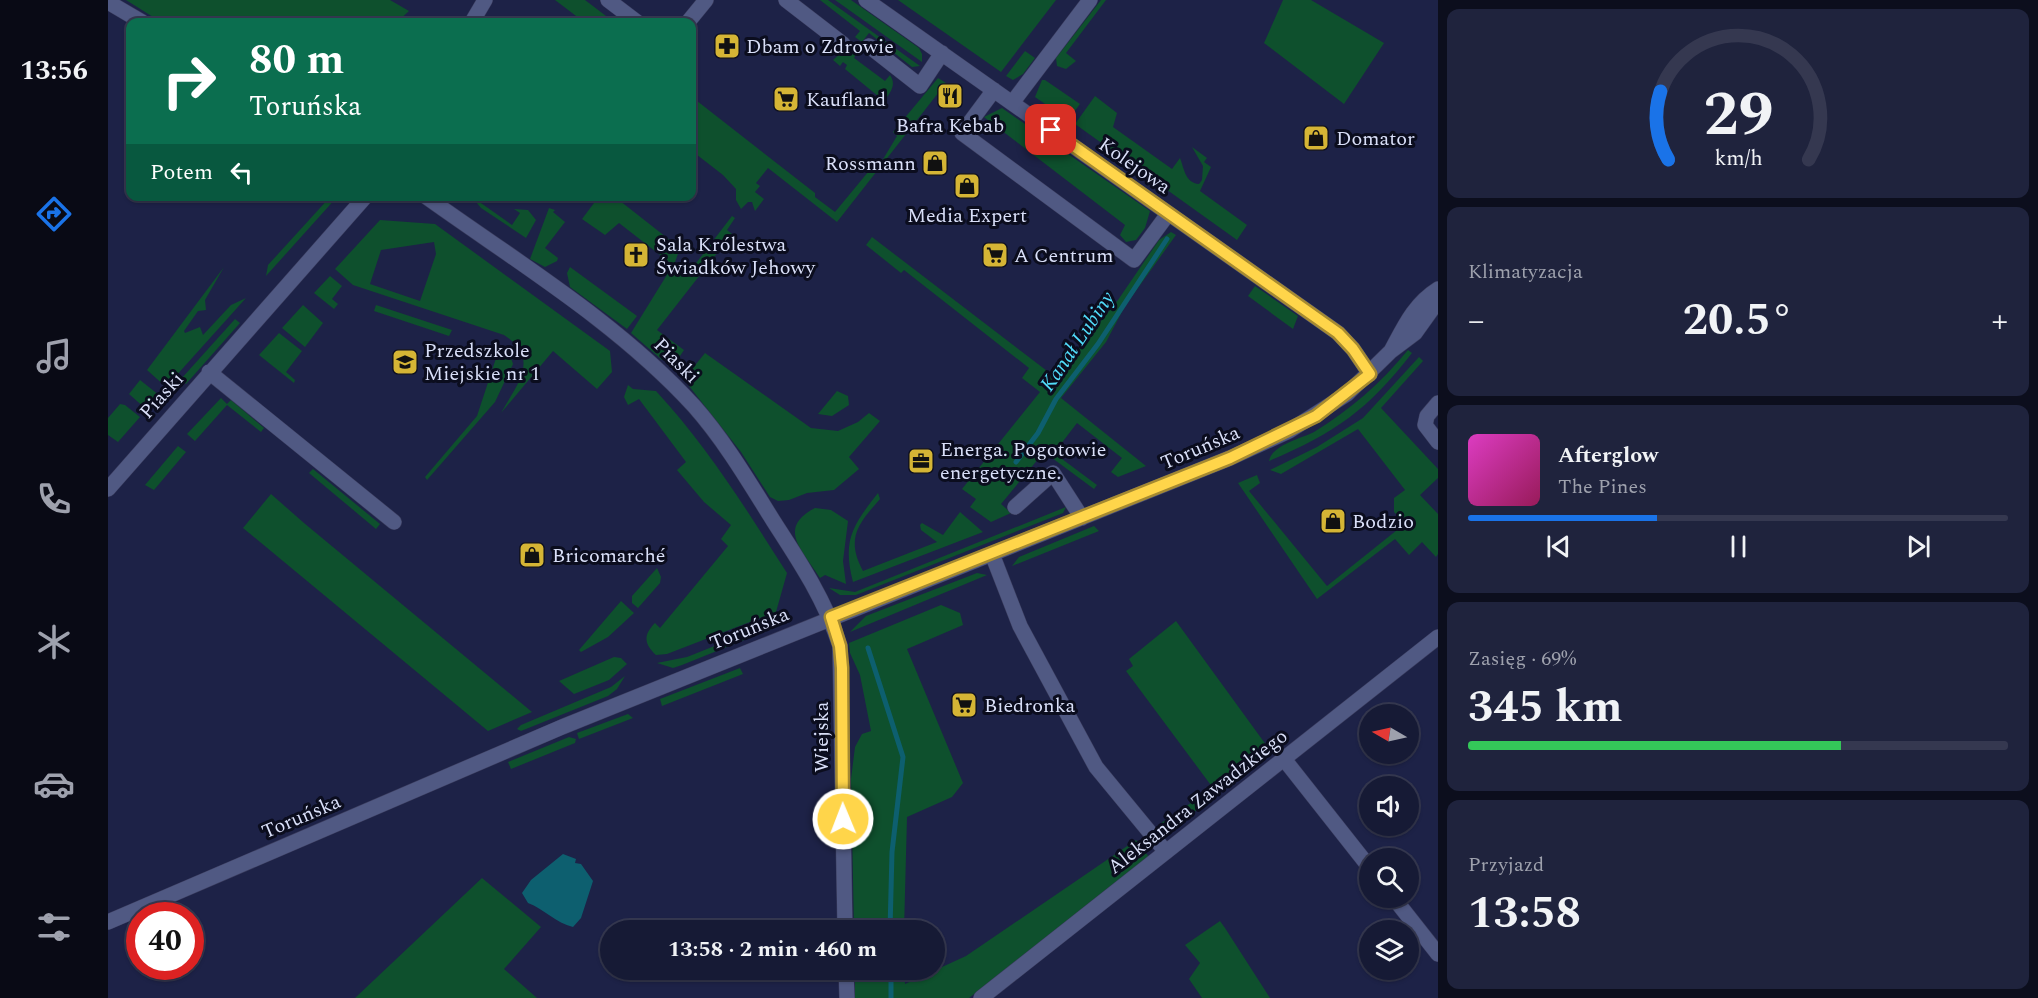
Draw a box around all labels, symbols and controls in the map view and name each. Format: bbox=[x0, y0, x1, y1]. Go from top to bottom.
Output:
text: 80 m bbox=[249, 29, 344, 92]
pharmacy icon: Dbam o Zdrowie bbox=[712, 31, 742, 61]
place label: Dbam o Zdrowie bbox=[746, 32, 894, 62]
icon: right bbox=[150, 42, 228, 120]
text: 13:56 bbox=[20, 50, 88, 92]
text: 29 bbox=[1703, 69, 1773, 164]
restaurant icon: Bafra Kebab bbox=[935, 81, 965, 111]
supermarket icon: Kaufland bbox=[771, 84, 801, 114]
place label: Kaufland bbox=[806, 85, 886, 115]
text: Toruńska bbox=[249, 86, 362, 128]
pin bbox=[1025, 104, 1076, 155]
place label: Bafra Kebab bbox=[896, 111, 1004, 141]
icon: arrive bbox=[1034, 113, 1067, 146]
shop icon: Domator bbox=[1301, 123, 1331, 153]
place label: Domator bbox=[1336, 124, 1415, 154]
street label: Kolejowa bbox=[1092, 130, 1177, 202]
text: km/h bbox=[1714, 143, 1762, 176]
shop icon: Rossmann bbox=[920, 148, 950, 178]
place label: Rossmann bbox=[825, 149, 916, 179]
text: Potem bbox=[150, 156, 213, 189]
icon: left bbox=[225, 156, 258, 189]
shop icon: Media Expert bbox=[952, 171, 982, 201]
icon: directions bbox=[33, 193, 75, 235]
place label: Media Expert bbox=[907, 201, 1027, 231]
place label: Sala Królestwa Świadków Jehowy bbox=[656, 230, 816, 283]
church icon: Sala Królestwa Świadków Jehowy bbox=[621, 240, 651, 270]
supermarket icon: A Centrum bbox=[980, 240, 1010, 270]
place label: A Centrum bbox=[1014, 241, 1113, 271]
text: Klimatyzacja bbox=[1468, 257, 1583, 287]
water label: Kanał Lubiny bbox=[1032, 284, 1124, 398]
text: 20.5° bbox=[1683, 286, 1793, 355]
text: − bbox=[1468, 296, 1485, 346]
text: + bbox=[1991, 296, 2008, 346]
street label: Piaski bbox=[646, 331, 706, 391]
icon: music bbox=[33, 335, 75, 377]
place label: Przedszkole Miejskie nr 1 bbox=[424, 336, 540, 389]
school or university icon: Przedszkole Miejskie nr 1 bbox=[390, 347, 420, 377]
street label: Piaski bbox=[132, 365, 191, 426]
street label: Toruńska bbox=[1156, 418, 1245, 478]
place label: Energa. Pogotowie energetyczne. bbox=[940, 435, 1106, 488]
text: Afterglow bbox=[1558, 439, 1658, 472]
office icon: Energa. Pogotowie energetyczne. bbox=[906, 446, 936, 476]
text: The Pines bbox=[1558, 472, 1647, 502]
icon: phone bbox=[33, 478, 75, 520]
shop icon: Bodzio bbox=[1318, 506, 1348, 536]
place label: Bodzio bbox=[1352, 507, 1414, 537]
icon: previous bbox=[1542, 530, 1575, 563]
icon: pause bbox=[1722, 530, 1755, 563]
icon: next bbox=[1902, 530, 1935, 563]
shop icon: Bricomarché bbox=[517, 540, 547, 570]
place label: Bricomarché bbox=[552, 541, 666, 571]
street label: Toruńska bbox=[705, 599, 794, 658]
icon: climate bbox=[33, 621, 75, 663]
text: Zasięg · 69% bbox=[1468, 644, 1576, 674]
text: 345 km bbox=[1468, 673, 1623, 742]
supermarket icon: Biedronka bbox=[949, 690, 979, 720]
place label: Biedronka bbox=[984, 691, 1076, 721]
street label: Wiejska bbox=[807, 701, 837, 772]
north arrow bbox=[1359, 704, 1419, 764]
map controls bbox=[1359, 704, 1419, 980]
street label: Aleksandra Zawadzkiego bbox=[1101, 722, 1294, 882]
icon: car bbox=[33, 763, 75, 805]
button: sound bbox=[1359, 776, 1419, 836]
street label: Toruńska bbox=[257, 787, 346, 847]
position arrow bbox=[811, 787, 875, 851]
button: search bbox=[1359, 848, 1419, 908]
text: Przyjazd bbox=[1468, 850, 1544, 880]
text: 13:58 bbox=[1468, 879, 1581, 948]
speed limit sign: 40 bbox=[126, 902, 204, 980]
icon: filters bbox=[33, 906, 75, 948]
button: layers bbox=[1359, 920, 1419, 980]
text: 13:58 · 2 min · 460 m bbox=[668, 933, 877, 966]

